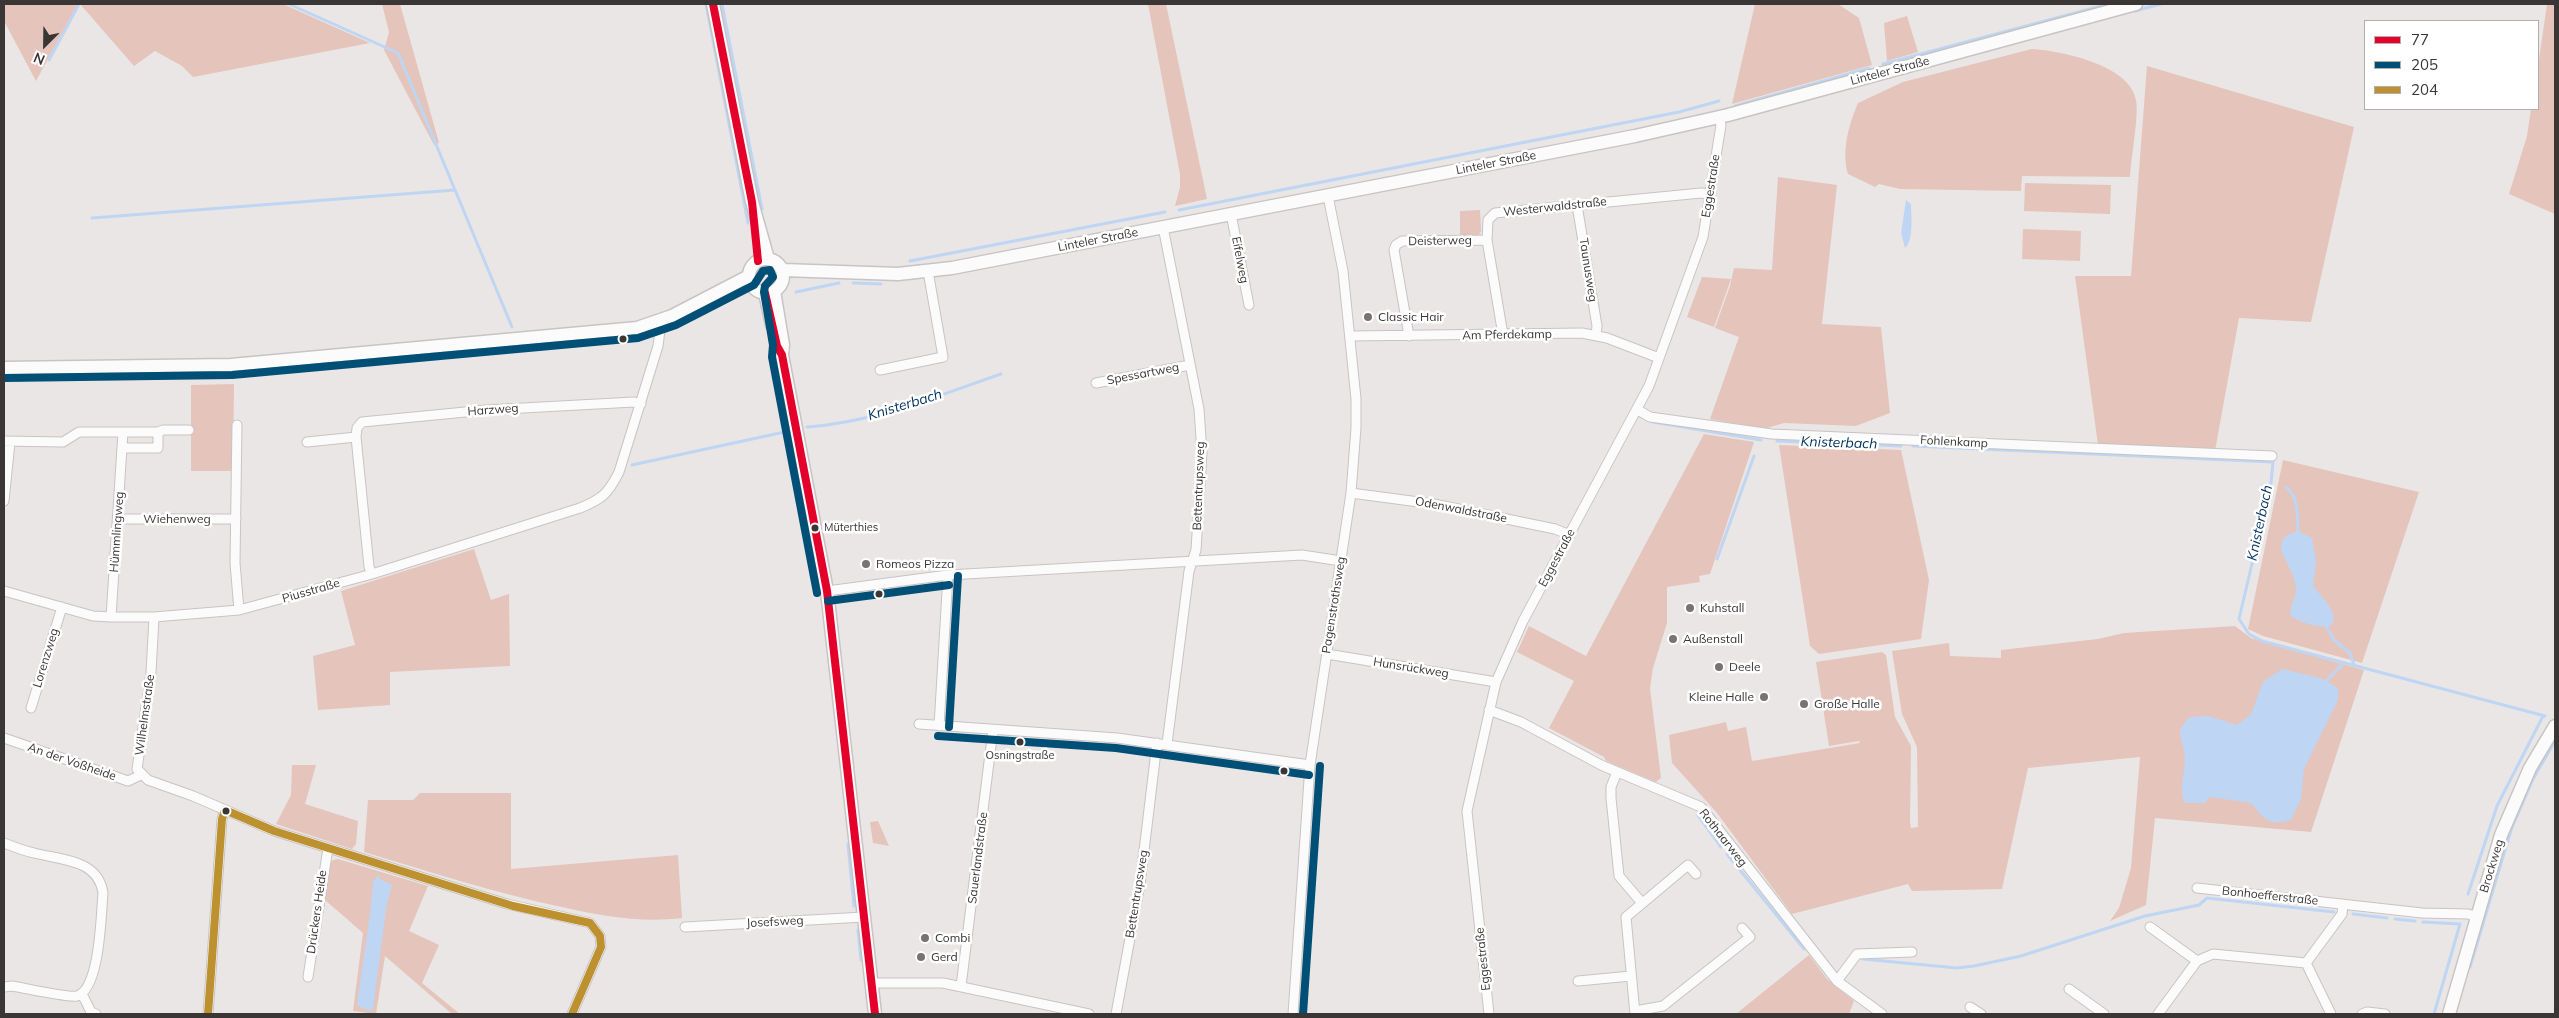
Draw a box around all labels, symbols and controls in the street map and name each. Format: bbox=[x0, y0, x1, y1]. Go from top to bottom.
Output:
north arrow bbox=[20, 20, 70, 70]
legend bbox=[2364, 20, 2539, 110]
text: 77 bbox=[2411, 30, 2429, 49]
text: N bbox=[31, 48, 48, 69]
street label: Linteler Straße bbox=[1849, 54, 1931, 88]
text: 205 bbox=[2411, 55, 2438, 74]
text: 204 bbox=[2411, 80, 2438, 99]
street label: Linteler Straße bbox=[1455, 148, 1537, 178]
street label: Eggestraße bbox=[1699, 153, 1723, 219]
street label: Westerwaldstraße bbox=[1503, 194, 1607, 220]
street label: Linteler Straße bbox=[1057, 225, 1139, 255]
street label: Deisterweg bbox=[1408, 233, 1472, 249]
street label: Eifelweg bbox=[1228, 235, 1252, 285]
street label: Taunusweg bbox=[1576, 237, 1600, 303]
place label: Classic Hair bbox=[1378, 310, 1444, 324]
marker: Classic Hair bbox=[1362, 311, 1374, 323]
street label: Am Pferdekamp bbox=[1462, 327, 1552, 343]
unlabelled marker bbox=[618, 334, 628, 344]
street label: Spessartweg bbox=[1106, 360, 1180, 388]
water label: Knisterbach bbox=[866, 386, 944, 424]
street label: Harzweg bbox=[467, 401, 519, 419]
water label: Knisterbach bbox=[1800, 433, 1878, 453]
street label: Fohlenkamp bbox=[1920, 433, 1988, 451]
street label: Bettentrupsweg bbox=[1190, 441, 1208, 531]
water label: Knisterbach bbox=[2244, 484, 2276, 562]
street label: Hümmlingweg bbox=[107, 491, 127, 573]
street label: Odenwaldstraße bbox=[1414, 494, 1508, 526]
street label: Wiehenweg bbox=[143, 512, 211, 526]
place label: Müterthies bbox=[824, 521, 878, 535]
marker: Müterthies bbox=[810, 523, 820, 533]
street label: Eggestraße bbox=[1536, 526, 1578, 590]
street label: Pagenstrothsweg bbox=[1319, 556, 1349, 654]
place label: Romeos Pizza bbox=[876, 557, 954, 571]
marker: Romeos Pizza bbox=[860, 558, 872, 570]
street label: Piusstraße bbox=[281, 576, 341, 606]
unlabelled marker bbox=[874, 589, 884, 599]
place label: Kuhstall bbox=[1700, 601, 1744, 615]
marker: Kuhstall bbox=[1684, 602, 1696, 614]
street label: Lorenzweg bbox=[30, 627, 62, 689]
place label: Außenstall bbox=[1683, 632, 1743, 646]
marker: Außenstall bbox=[1667, 633, 1679, 645]
street label: Hunsrückweg bbox=[1372, 655, 1450, 681]
place label: Deele bbox=[1729, 660, 1760, 674]
marker: Deele bbox=[1713, 661, 1725, 673]
street label: Wilhelmstraße bbox=[132, 674, 158, 756]
place label: Kleine Halle bbox=[1689, 690, 1754, 704]
marker: Kleine Halle bbox=[1758, 691, 1770, 703]
place label: Große Halle bbox=[1814, 697, 1880, 711]
marker: Große Halle bbox=[1798, 698, 1810, 710]
marker: Osningstraße bbox=[1015, 737, 1025, 747]
street label: An der Voßheide bbox=[26, 740, 118, 784]
place label: Osningstraße bbox=[986, 749, 1054, 763]
unlabelled marker bbox=[1279, 766, 1289, 776]
unlabelled marker bbox=[221, 806, 231, 816]
street label: Rothaarweg bbox=[1696, 806, 1750, 870]
street label: Sauerlandstraße bbox=[965, 811, 991, 905]
street label: Brockweg bbox=[2477, 837, 2507, 895]
street label: Bettentrupsweg bbox=[1123, 849, 1151, 939]
street label: Drückers Heide bbox=[304, 869, 330, 955]
street label: Bonhoefferstraße bbox=[2221, 884, 2319, 908]
street label: Josefsweg bbox=[746, 913, 804, 931]
street label: Eggestraße bbox=[1473, 927, 1493, 991]
place label: Combi bbox=[935, 931, 970, 945]
marker: Combi bbox=[919, 932, 931, 944]
place label: Gerd bbox=[931, 950, 958, 964]
marker: Gerd bbox=[915, 951, 927, 963]

